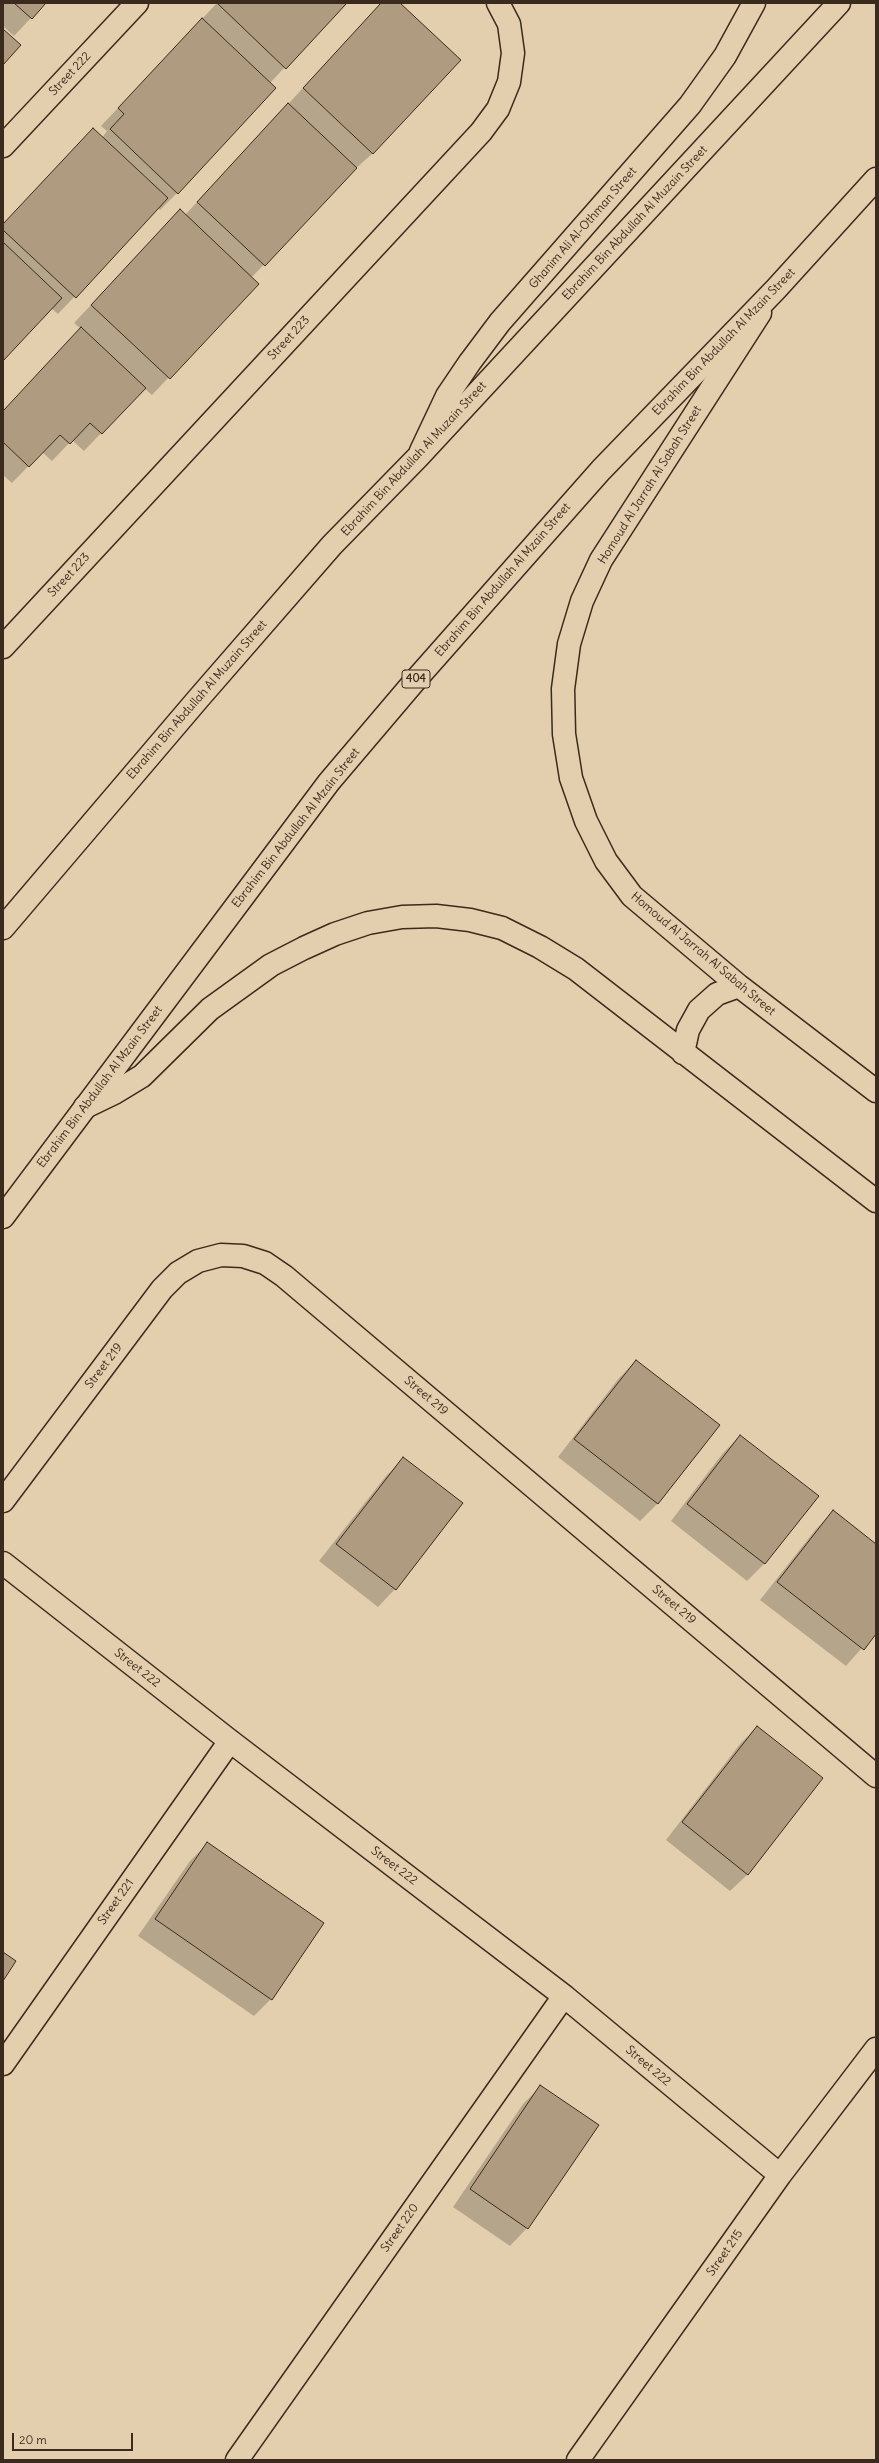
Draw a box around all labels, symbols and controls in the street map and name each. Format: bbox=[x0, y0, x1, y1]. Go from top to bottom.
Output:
street label: Street 222 bbox=[46, 49, 94, 99]
street label: Ebrahim Bin Abdullah Al Muzain Street bbox=[559, 143, 711, 303]
street label: Ghanim Ali Al-Othman Street bbox=[526, 164, 640, 292]
street label: Ebrahim Bin Abdullah Al Mzain Street bbox=[650, 265, 798, 419]
street label: Street 223 bbox=[265, 313, 313, 363]
street label: Ebrahim Bin Abdullah Al Muzain Street bbox=[338, 379, 490, 539]
street label: Homoud Al Jarrah Al Sabah Street bbox=[595, 403, 705, 567]
street label: Ebrahim Bin Abdullah Al Mzain Street bbox=[432, 500, 574, 660]
street label: Street 223 bbox=[45, 550, 93, 600]
street label: Ebrahim Bin Abdullah Al Muzain Street bbox=[124, 618, 270, 782]
road number: 404 bbox=[402, 670, 430, 688]
street label: Ebrahim Bin Abdullah Al Mzain Street bbox=[229, 745, 363, 911]
street label: Homoud Al Jarrah Al Sabah Street bbox=[628, 889, 778, 1019]
street label: Ebrahim Bin Abdullah Al Mzain Street bbox=[34, 1003, 166, 1171]
street label: Street 219 bbox=[82, 1340, 126, 1392]
street label: Street 219 bbox=[401, 1373, 451, 1419]
street label: Street 219 bbox=[649, 1582, 699, 1628]
street label: Street 222 bbox=[111, 1646, 163, 1690]
street label: Street 222 bbox=[368, 1844, 420, 1888]
street label: Street 221 bbox=[95, 1876, 137, 1928]
street label: Street 222 bbox=[622, 2043, 674, 2089]
street label: Street 220 bbox=[378, 2201, 422, 2255]
street label: Street 215 bbox=[704, 2227, 746, 2279]
scale bar bbox=[14, 2425, 135, 2451]
text: 20 m bbox=[19, 2432, 47, 2447]

